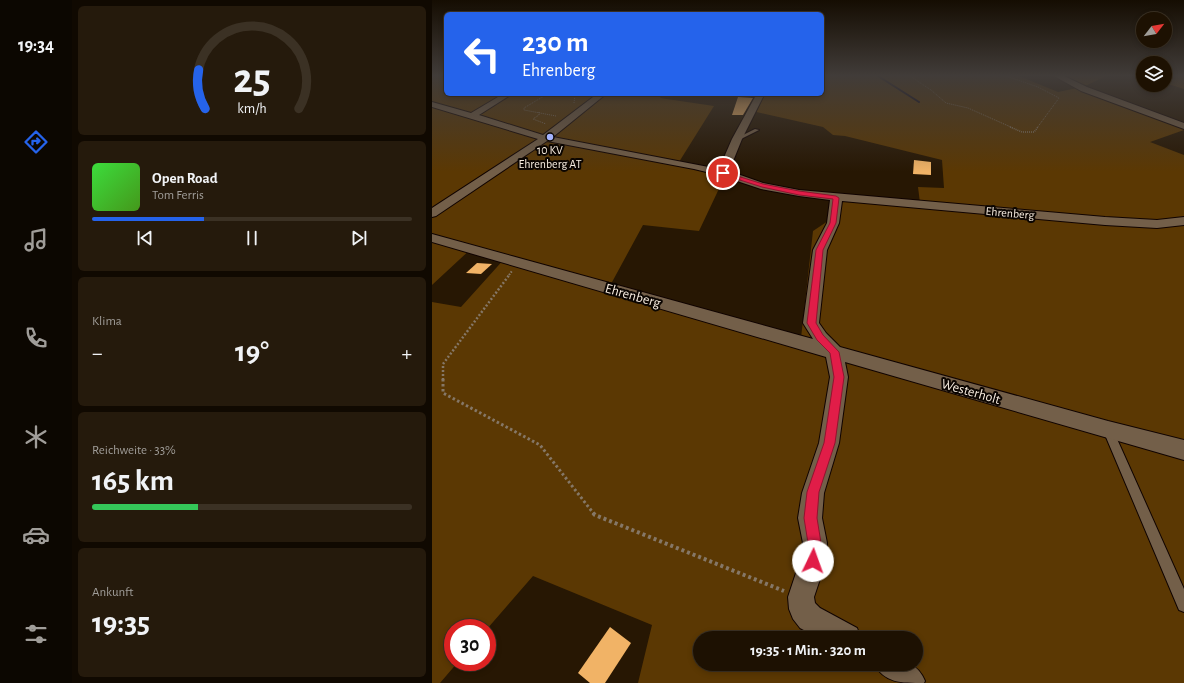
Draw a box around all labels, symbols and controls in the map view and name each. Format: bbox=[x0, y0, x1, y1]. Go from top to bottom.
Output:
north arrow bbox=[1136, 12, 1172, 48]
map controls bbox=[1136, 12, 1172, 92]
icon: left bbox=[456, 28, 508, 80]
text: 230 m bbox=[522, 29, 589, 57]
text: 19:34 bbox=[18, 37, 54, 55]
button: layers bbox=[1136, 56, 1172, 92]
text: 25 bbox=[233, 59, 271, 100]
text: Ehrenberg bbox=[522, 62, 595, 80]
text: km/h bbox=[237, 101, 267, 115]
icon: directions bbox=[22, 128, 50, 156]
marker: 10 KV Ehrenberg AT bbox=[545, 132, 555, 142]
place label: 10 KV Ehrenberg AT bbox=[518, 144, 582, 170]
pin bbox=[706, 156, 740, 190]
icon: arrive bbox=[712, 162, 734, 184]
text: Open Road bbox=[152, 171, 218, 186]
text: Tom Ferris bbox=[152, 189, 204, 202]
street label: Ehrenberg bbox=[985, 205, 1035, 221]
icon: music bbox=[22, 226, 50, 254]
icon: previous bbox=[134, 227, 156, 249]
icon: pause bbox=[241, 227, 263, 249]
icon: next bbox=[348, 227, 370, 249]
street label: Ehrenberg bbox=[603, 281, 662, 311]
text: Klima bbox=[92, 315, 122, 328]
icon: phone bbox=[22, 324, 50, 352]
text: 19° bbox=[235, 337, 269, 367]
text: − bbox=[92, 342, 103, 364]
text: + bbox=[401, 342, 412, 364]
street label: Westerholt bbox=[940, 377, 1002, 407]
icon: climate bbox=[22, 423, 50, 451]
text: Reichweite · 33% bbox=[92, 444, 176, 457]
text: 165 km bbox=[92, 466, 174, 496]
icon: car bbox=[22, 521, 50, 549]
position arrow bbox=[792, 540, 834, 582]
text: Ankunft bbox=[92, 586, 133, 599]
text: 19:35 bbox=[92, 608, 150, 638]
speed limit sign: 30 bbox=[444, 619, 496, 671]
icon: filters bbox=[22, 620, 50, 648]
text: 19:35 · 1 Min. · 320 m bbox=[750, 643, 866, 658]

